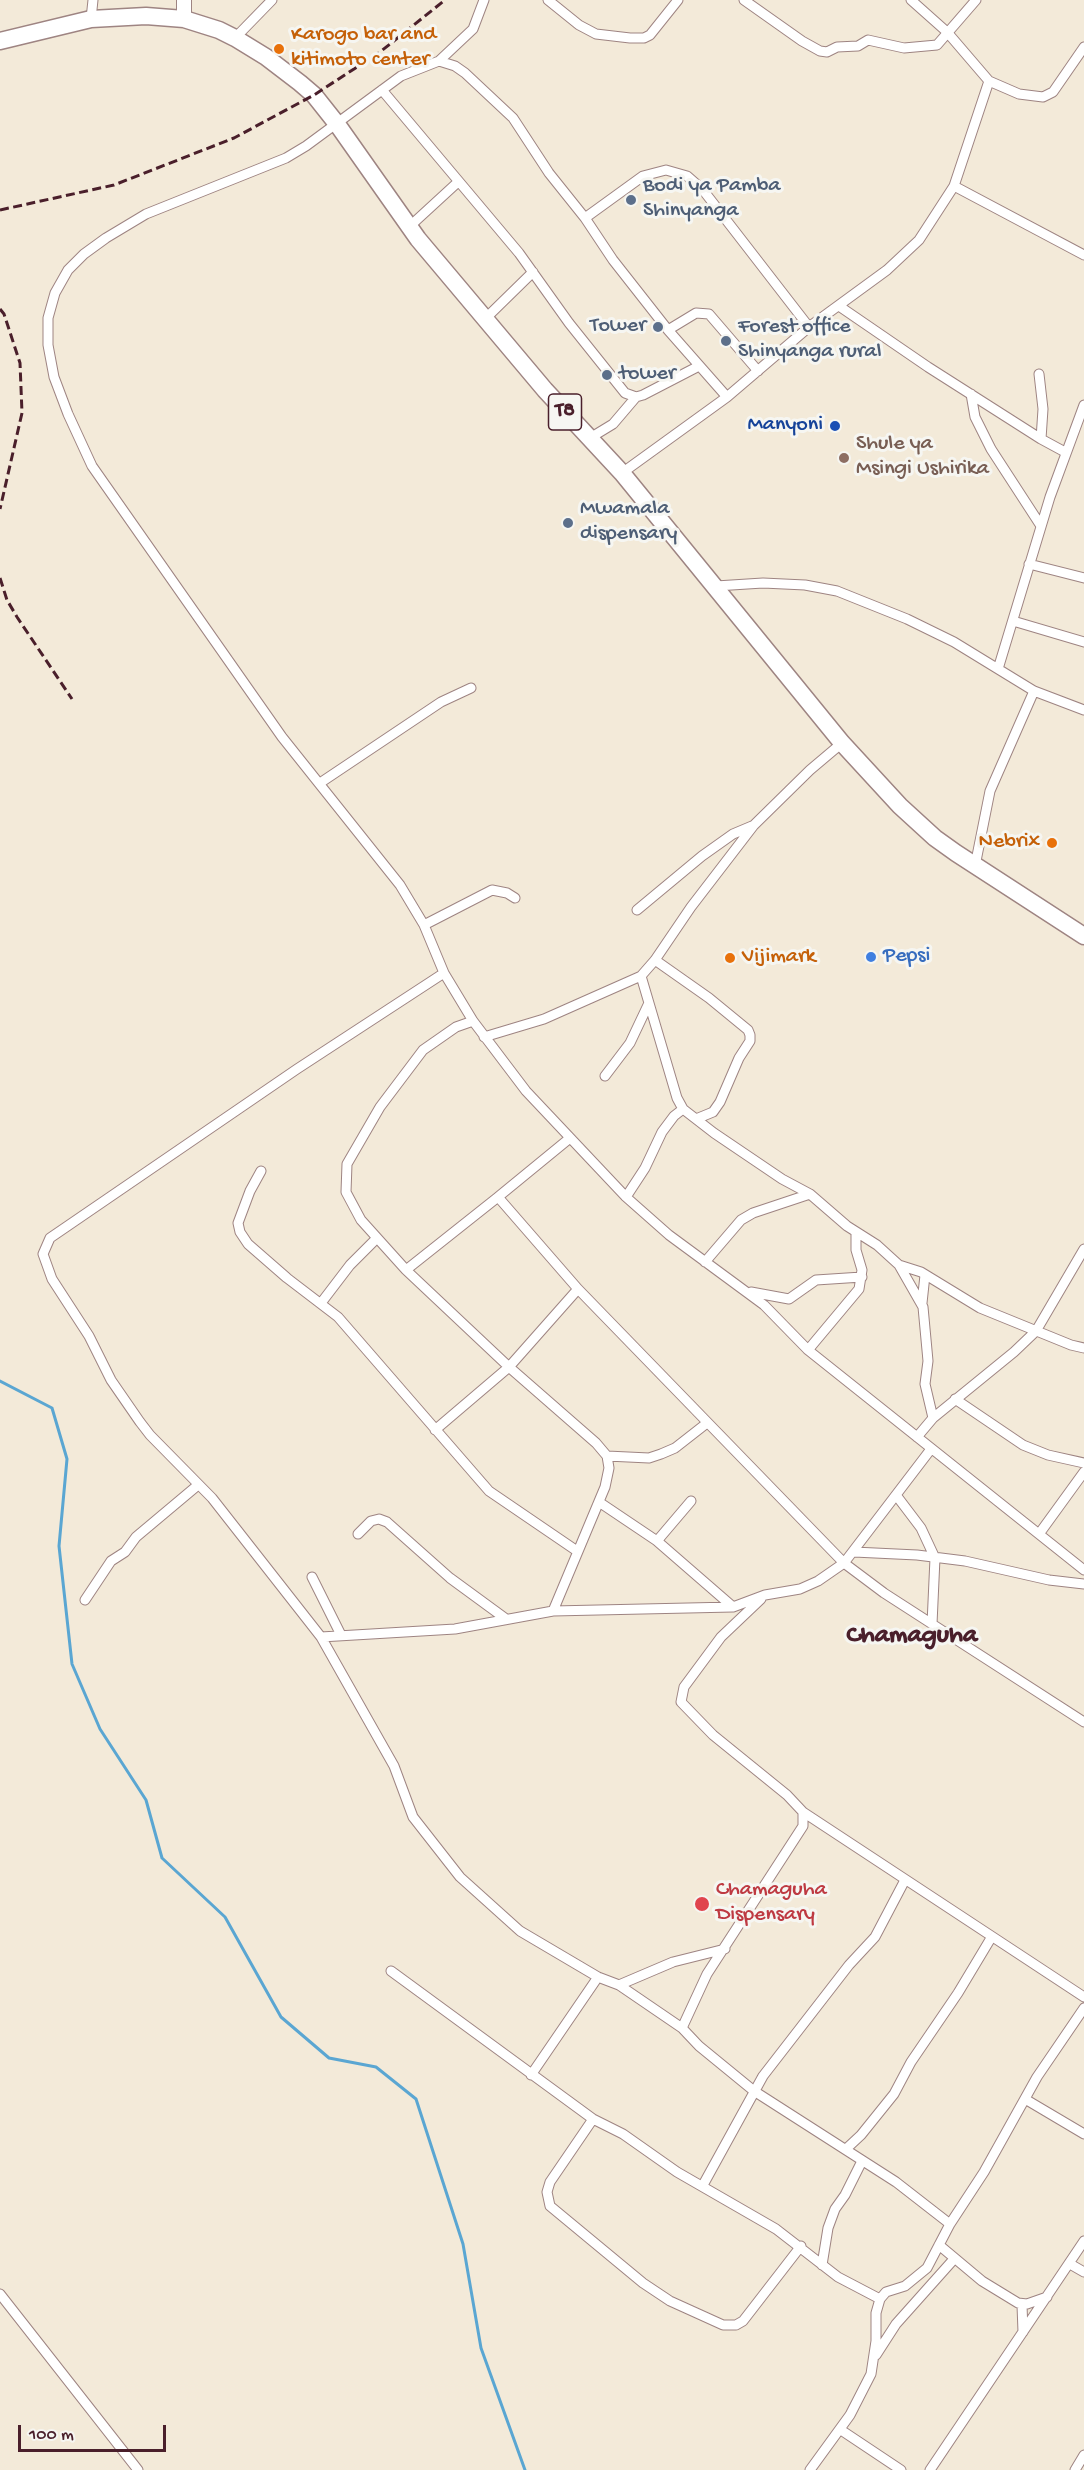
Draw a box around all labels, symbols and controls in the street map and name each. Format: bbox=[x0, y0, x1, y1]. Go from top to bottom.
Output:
place label: Karogo bar and kitimoto center bbox=[291, 23, 436, 74]
marker: Karogo bar and kitimoto center bbox=[272, 42, 286, 56]
place label: Bodi ya Pamba Shinyanga bbox=[643, 174, 781, 226]
marker: Bodi ya Pamba Shinyanga bbox=[624, 193, 638, 207]
place label: Tower bbox=[590, 314, 646, 340]
place label: Forest office Shinyanga rural bbox=[738, 315, 882, 366]
marker: Tower bbox=[651, 320, 665, 334]
marker: Forest office Shinyanga rural bbox=[719, 334, 733, 348]
place label: tower bbox=[619, 362, 676, 388]
marker: tower bbox=[600, 368, 614, 382]
road number: T8 bbox=[548, 394, 582, 430]
place label: Manyoni bbox=[748, 413, 823, 439]
marker: Manyoni bbox=[828, 419, 842, 433]
place label: Shule ya Msingi Ushirika bbox=[856, 432, 989, 484]
marker: Shule ya Msingi Ushirika bbox=[837, 451, 851, 465]
place label: Mwamala dispensary bbox=[580, 497, 677, 548]
marker: Mwamala dispensary bbox=[561, 516, 575, 530]
place label: Nebrix bbox=[979, 830, 1040, 856]
marker: Nebrix bbox=[1045, 836, 1059, 850]
place label: Pepsi bbox=[883, 944, 930, 970]
place label: Vijimark bbox=[742, 945, 816, 971]
marker: Pepsi bbox=[864, 950, 878, 964]
marker: Vijimark bbox=[723, 951, 737, 965]
district label: Chamaguha bbox=[847, 1621, 977, 1653]
place label: Chamaguha Dispensary bbox=[716, 1878, 827, 1930]
marker: Chamaguha Dispensary bbox=[693, 1895, 711, 1913]
scale bar bbox=[21, 2413, 170, 2451]
text: 100 m bbox=[29, 2425, 74, 2446]

